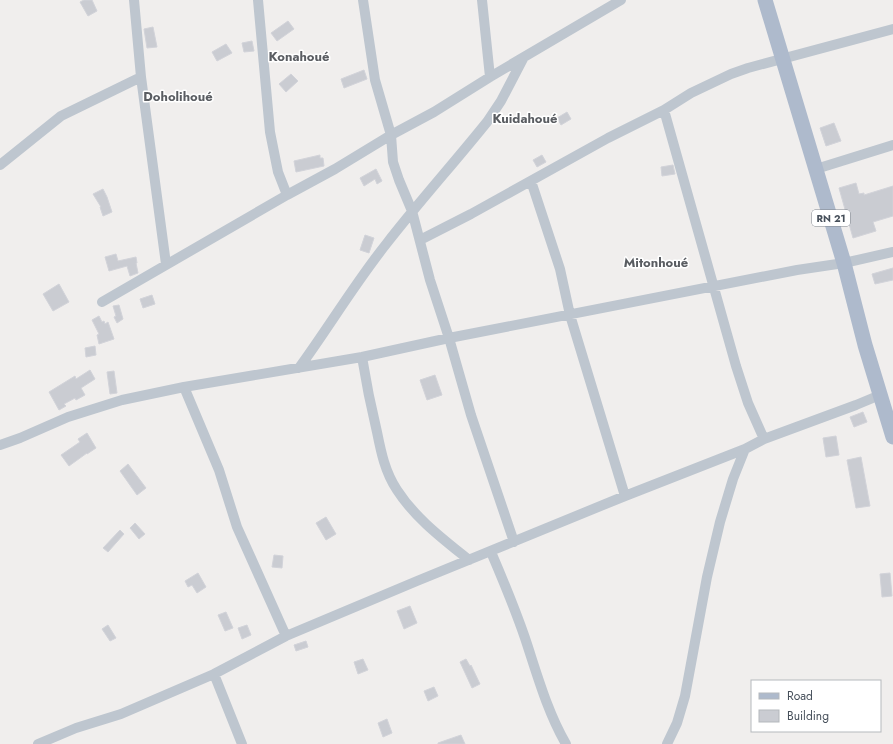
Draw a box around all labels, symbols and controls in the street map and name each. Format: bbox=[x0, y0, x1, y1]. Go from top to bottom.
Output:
district label: Konahoué bbox=[269, 47, 330, 66]
district label: Doholihoué bbox=[143, 87, 213, 106]
district label: Kuidahoué bbox=[493, 109, 558, 128]
road number: RN 21 bbox=[812, 210, 850, 226]
district label: Mitonhoué bbox=[624, 253, 689, 272]
legend bbox=[751, 680, 881, 732]
text: Road bbox=[787, 687, 813, 705]
text: Building bbox=[787, 707, 829, 725]

